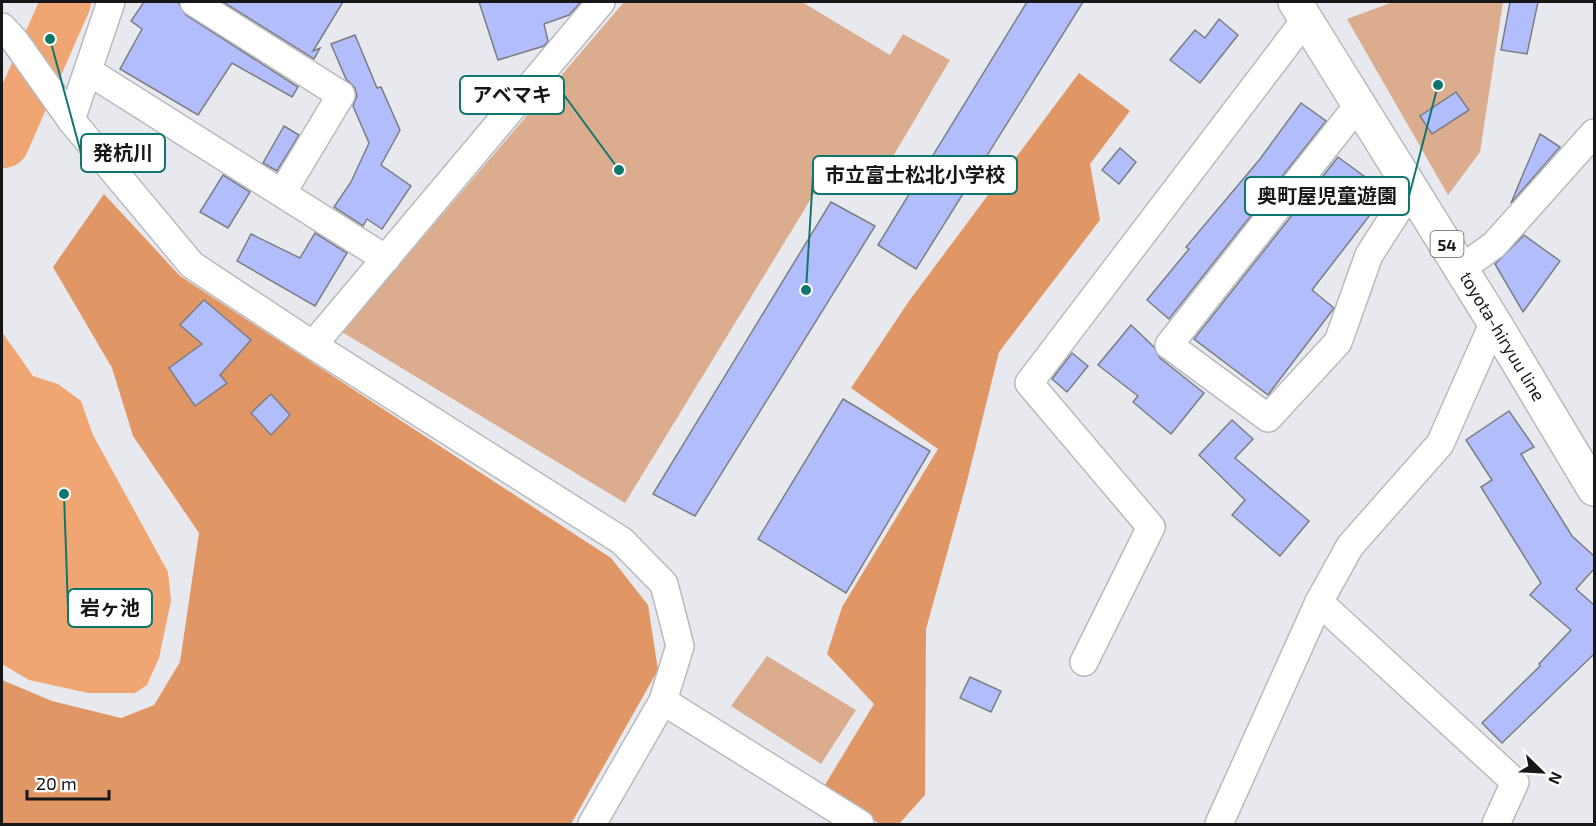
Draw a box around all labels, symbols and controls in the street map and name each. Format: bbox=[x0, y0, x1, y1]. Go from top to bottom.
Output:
callout: アベマキ bbox=[460, 76, 564, 114]
text: アベマキ bbox=[472, 82, 552, 106]
callout: 発杭川 bbox=[81, 134, 165, 172]
text: 発杭川 bbox=[93, 140, 153, 164]
callout: 市立富士松北小学校 bbox=[813, 156, 1017, 194]
text: 市立富士松北小学校 bbox=[825, 162, 1005, 186]
callout: 奥町屋児童遊園 bbox=[1245, 177, 1409, 215]
text: 奥町屋児童遊園 bbox=[1257, 183, 1397, 207]
road number: 54 bbox=[1430, 231, 1464, 257]
street label: toyota-hiryuu line bbox=[1456, 267, 1550, 405]
callout: 岩ヶ池 bbox=[68, 589, 152, 627]
text: 岩ヶ池 bbox=[80, 595, 140, 619]
north arrow bbox=[1512, 742, 1572, 802]
scale bar bbox=[27, 763, 110, 801]
text: N bbox=[1545, 769, 1567, 787]
text: 20 m bbox=[36, 772, 77, 794]

